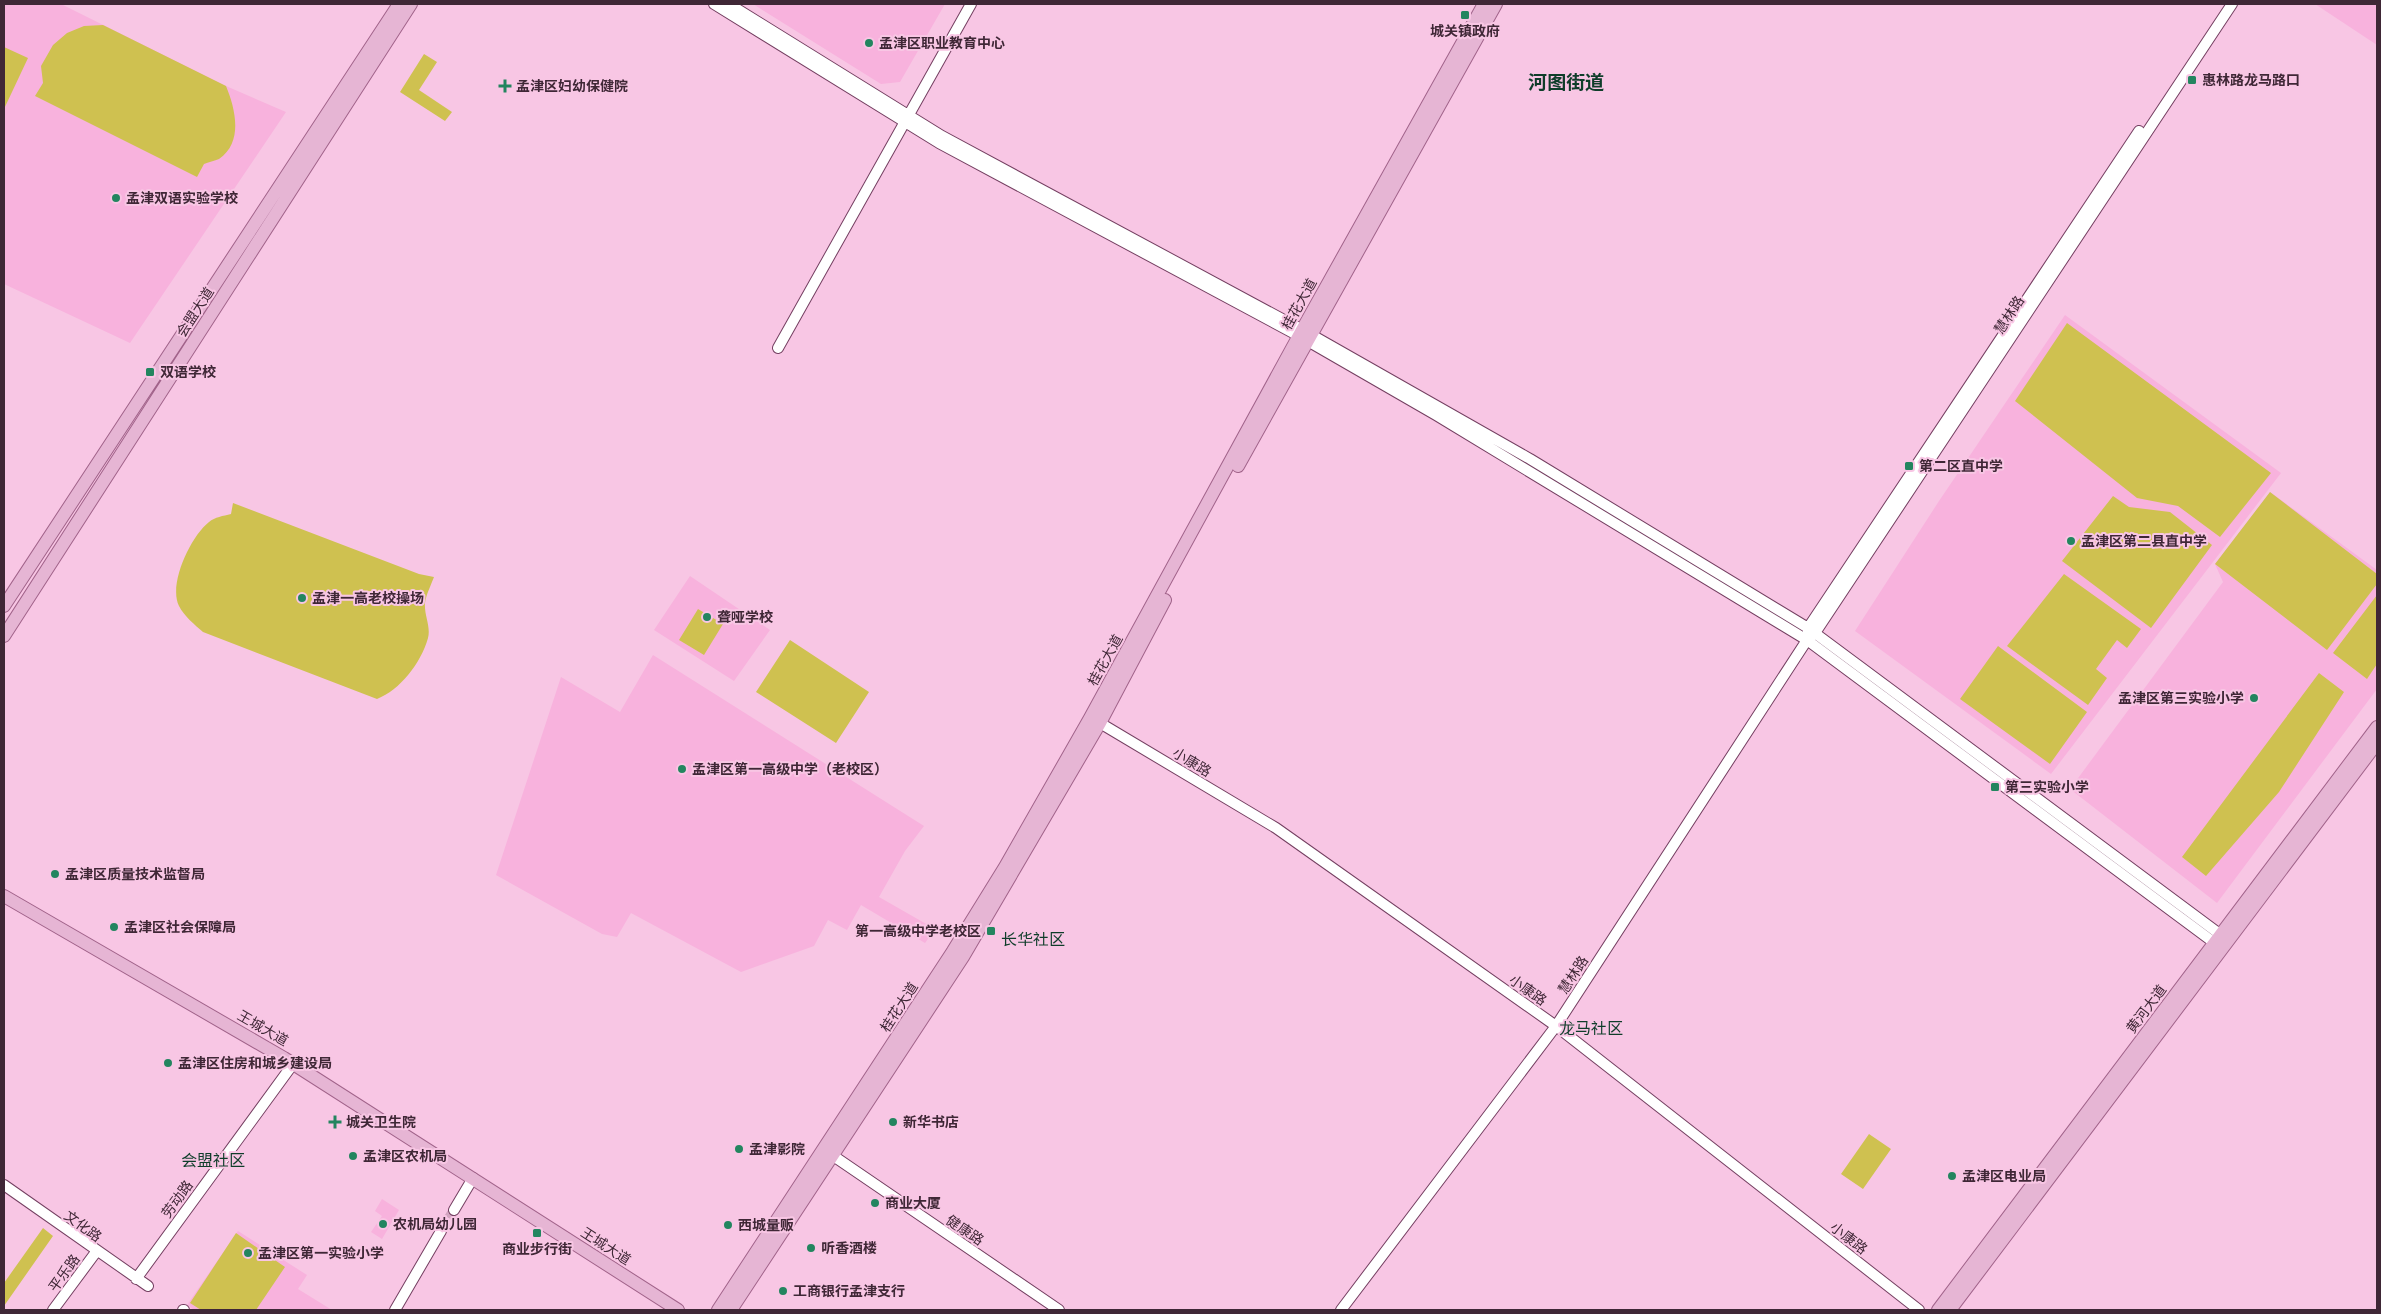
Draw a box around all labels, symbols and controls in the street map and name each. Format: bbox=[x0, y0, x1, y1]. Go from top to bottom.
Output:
marker: 城关镇政府 bbox=[1459, 9, 1471, 21]
place label: 城关镇政府 bbox=[1430, 23, 1500, 39]
place label: 孟津区职业教育中心 bbox=[879, 35, 1005, 51]
marker: 孟津区职业教育中心 bbox=[863, 37, 875, 49]
district label: 河图街道 bbox=[1528, 71, 1604, 94]
place label: 惠林路龙马路口 bbox=[2202, 72, 2300, 88]
marker: 惠林路龙马路口 bbox=[2186, 74, 2198, 86]
place label: 孟津区妇幼保健院 bbox=[516, 78, 628, 94]
marker: 孟津区妇幼保健院 bbox=[498, 79, 512, 93]
place label: 孟津双语实验学校 bbox=[126, 190, 238, 206]
marker: 孟津双语实验学校 bbox=[110, 192, 122, 204]
street label: 桂花大道 bbox=[1278, 276, 1320, 332]
street label: 会盟大道 bbox=[173, 284, 217, 340]
street label: 慧林路 bbox=[1991, 293, 2027, 337]
place label: 双语学校 bbox=[160, 364, 216, 380]
marker: 双语学校 bbox=[144, 366, 156, 378]
place label: 第二区直中学 bbox=[1919, 458, 2003, 474]
marker: 第二区直中学 bbox=[1903, 460, 1915, 472]
place label: 孟津区第二县直中学 bbox=[2081, 533, 2207, 549]
marker: 孟津区第二县直中学 bbox=[2065, 535, 2077, 547]
place label: 孟津一高老校操场 bbox=[312, 590, 424, 606]
marker: 孟津一高老校操场 bbox=[296, 592, 308, 604]
place label: 聋哑学校 bbox=[717, 609, 773, 625]
marker: 聋哑学校 bbox=[701, 611, 713, 623]
street label: 桂花大道 bbox=[1084, 632, 1126, 688]
place label: 孟津区第三实验小学 bbox=[2118, 690, 2244, 706]
marker: 孟津区第三实验小学 bbox=[2248, 692, 2260, 704]
street label: 小康路 bbox=[1170, 744, 1214, 780]
place label: 孟津区第一高级中学（老校区） bbox=[692, 761, 888, 777]
marker: 孟津区第一高级中学（老校区） bbox=[676, 763, 688, 775]
place label: 第三实验小学 bbox=[2005, 779, 2089, 795]
marker: 第三实验小学 bbox=[1989, 781, 2001, 793]
place label: 孟津区质量技术监督局 bbox=[65, 866, 205, 882]
marker: 孟津区质量技术监督局 bbox=[49, 868, 61, 880]
place label: 孟津区社会保障局 bbox=[124, 919, 236, 935]
marker: 孟津区社会保障局 bbox=[108, 921, 120, 933]
place label: 第一高级中学老校区 bbox=[855, 923, 981, 939]
marker: 第一高级中学老校区 bbox=[985, 925, 997, 937]
district label: 长华社区 bbox=[1001, 930, 1065, 949]
street label: 慧林路 bbox=[1555, 953, 1591, 997]
street label: 小康路 bbox=[1506, 971, 1550, 1009]
street label: 桂花大道 bbox=[877, 979, 921, 1035]
street label: 黄河大道 bbox=[2123, 982, 2169, 1036]
street label: 王城大道 bbox=[235, 1007, 291, 1049]
district label: 龙马社区 bbox=[1559, 1019, 1623, 1038]
place label: 孟津区住房和城乡建设局 bbox=[178, 1055, 332, 1071]
marker: 孟津区住房和城乡建设局 bbox=[162, 1057, 174, 1069]
place label: 城关卫生院 bbox=[346, 1114, 416, 1130]
place label: 新华书店 bbox=[903, 1114, 959, 1130]
marker: 城关卫生院 bbox=[328, 1115, 342, 1129]
marker: 新华书店 bbox=[887, 1116, 899, 1128]
place label: 孟津影院 bbox=[749, 1141, 805, 1157]
marker: 孟津影院 bbox=[733, 1143, 745, 1155]
place label: 孟津区农机局 bbox=[363, 1148, 447, 1164]
marker: 孟津区农机局 bbox=[347, 1150, 359, 1162]
district label: 会盟社区 bbox=[181, 1151, 245, 1170]
place label: 孟津区电业局 bbox=[1962, 1168, 2046, 1184]
marker: 孟津区电业局 bbox=[1946, 1170, 1958, 1182]
street label: 劳动路 bbox=[158, 1177, 196, 1221]
place label: 商业大厦 bbox=[885, 1195, 941, 1211]
marker: 商业大厦 bbox=[869, 1197, 881, 1209]
street label: 文化路 bbox=[61, 1207, 105, 1245]
street label: 健康路 bbox=[943, 1212, 987, 1248]
place label: 农机局幼儿园 bbox=[393, 1216, 477, 1232]
place label: 西城量贩 bbox=[738, 1217, 794, 1233]
marker: 农机局幼儿园 bbox=[377, 1218, 389, 1230]
marker: 西城量贩 bbox=[722, 1219, 734, 1231]
street label: 小康路 bbox=[1828, 1219, 1870, 1257]
street label: 王城大道 bbox=[578, 1224, 634, 1268]
marker: 商业步行街 bbox=[531, 1227, 543, 1239]
place label: 听香酒楼 bbox=[821, 1240, 877, 1256]
place label: 商业步行街 bbox=[502, 1241, 572, 1257]
marker: 听香酒楼 bbox=[805, 1242, 817, 1254]
place label: 孟津区第一实验小学 bbox=[258, 1245, 384, 1261]
marker: 孟津区第一实验小学 bbox=[242, 1247, 254, 1259]
street label: 平乐路 bbox=[45, 1251, 83, 1295]
place label: 工商银行孟津支行 bbox=[793, 1283, 905, 1299]
marker: 工商银行孟津支行 bbox=[777, 1285, 789, 1297]

